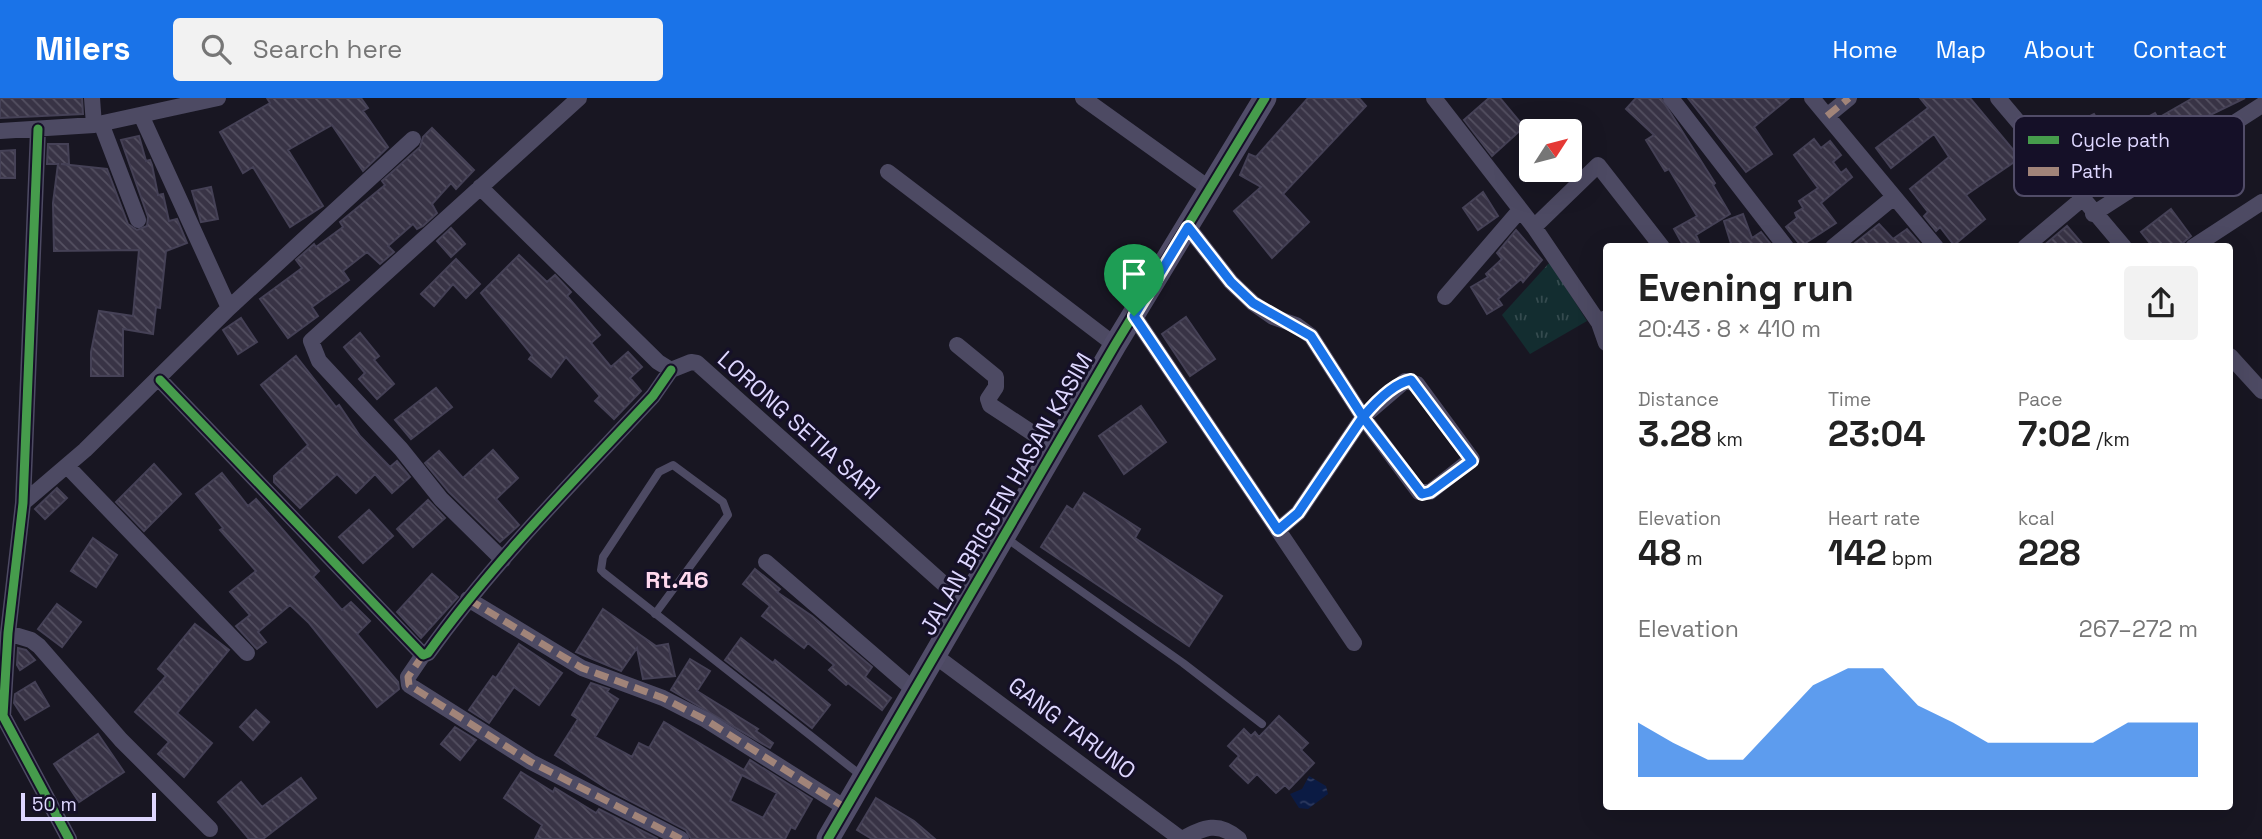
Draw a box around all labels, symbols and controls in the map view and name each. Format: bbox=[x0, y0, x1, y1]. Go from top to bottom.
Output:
search box bbox=[173, 18, 663, 81]
text: Milers bbox=[35, 28, 131, 70]
icon: search bbox=[197, 30, 235, 68]
text: Search here bbox=[253, 32, 403, 66]
text: Home bbox=[1832, 34, 1898, 65]
text: Map bbox=[1936, 34, 1986, 65]
text: About bbox=[2024, 34, 2095, 65]
text: Contact bbox=[2133, 34, 2227, 65]
legend bbox=[2014, 116, 2244, 196]
north arrow bbox=[1519, 119, 1582, 182]
map controls bbox=[1519, 119, 1582, 182]
text: Cycle path bbox=[2071, 128, 2170, 153]
text: Path bbox=[2071, 159, 2113, 184]
pin bbox=[1104, 244, 1164, 316]
icon: arrive bbox=[1115, 255, 1153, 293]
text: Evening run bbox=[1638, 264, 1854, 312]
button: share bbox=[2124, 266, 2198, 340]
text: 20:43 · 8 × 410 m bbox=[1638, 314, 1821, 344]
street label: LORONG SETIA SARI bbox=[711, 344, 887, 506]
street label: JALAN BRIGJEN HASAN KASIM bbox=[913, 347, 1099, 641]
text: Distance bbox=[1638, 387, 1719, 412]
text: Time bbox=[1828, 387, 1871, 412]
text: Pace bbox=[2018, 387, 2062, 412]
text: 3.28 bbox=[1638, 412, 1712, 456]
text: 23:04 bbox=[1828, 412, 1925, 456]
text: 7:02 bbox=[2018, 412, 2091, 456]
text: km bbox=[1712, 427, 1743, 452]
text: /km bbox=[2091, 427, 2130, 452]
text: Elevation bbox=[1638, 506, 1721, 531]
text: Heart rate bbox=[1828, 506, 1920, 531]
text: kcal bbox=[2018, 506, 2055, 531]
text: 48 bbox=[1638, 531, 1681, 575]
text: 142 bbox=[1828, 531, 1887, 575]
text: 228 bbox=[2018, 531, 2081, 575]
text: m bbox=[1681, 546, 1703, 571]
text: bpm bbox=[1887, 546, 1933, 571]
district label: Rt.46 bbox=[645, 564, 709, 595]
text: Elevation bbox=[1638, 614, 1739, 644]
text: 267–272 m bbox=[2079, 614, 2198, 644]
street label: GANG TARUNO bbox=[1002, 670, 1142, 786]
scale bar bbox=[21, 790, 156, 822]
text: 50 m bbox=[32, 792, 77, 817]

